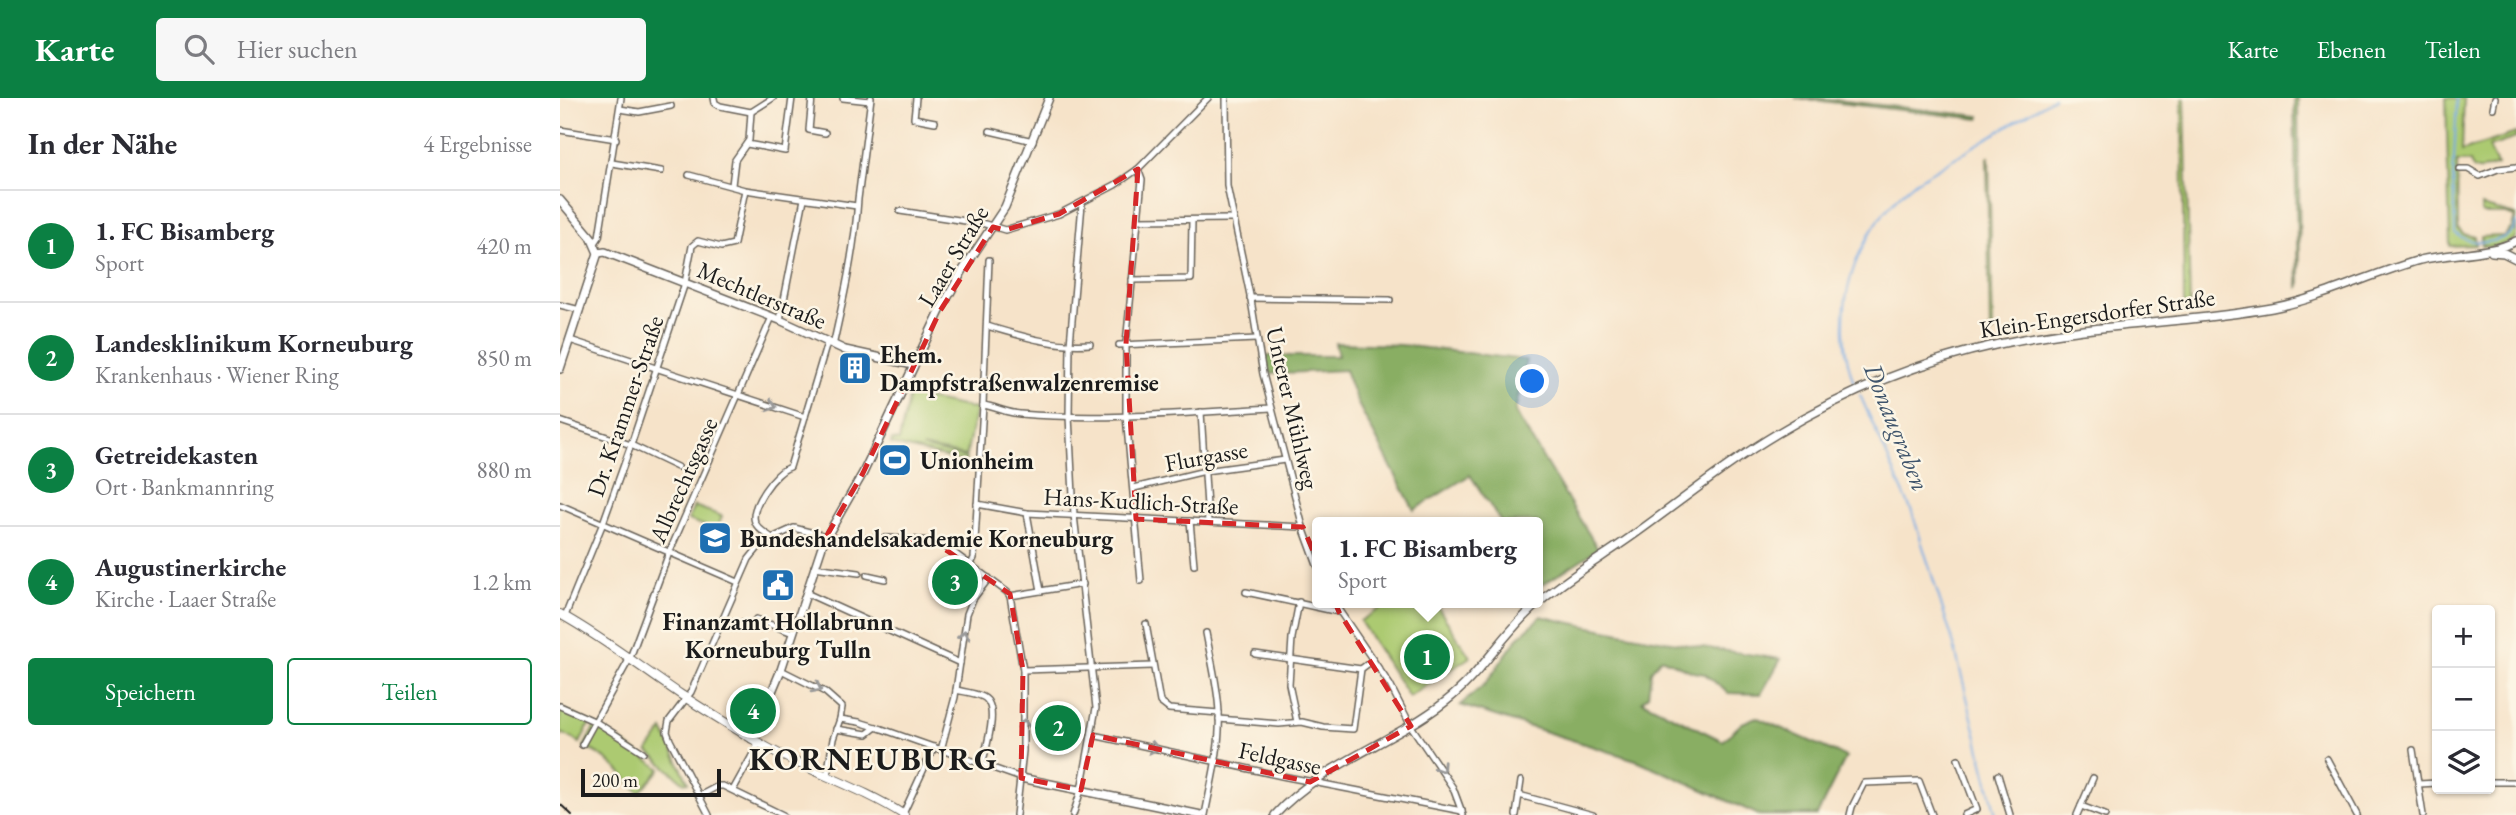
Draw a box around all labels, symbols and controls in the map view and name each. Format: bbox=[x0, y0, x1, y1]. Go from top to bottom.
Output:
search box bbox=[156, 18, 646, 81]
text: Karte bbox=[35, 28, 114, 71]
icon: search bbox=[180, 30, 218, 68]
text: Hier suchen bbox=[236, 32, 358, 66]
text: Karte bbox=[2228, 34, 2278, 65]
text: Ebenen bbox=[2316, 34, 2386, 65]
text: Teilen bbox=[2424, 34, 2481, 65]
text: In der Nähe bbox=[28, 124, 177, 163]
text: 4 Ergebnisse bbox=[423, 129, 532, 159]
street label: Laaer Straße bbox=[911, 200, 995, 312]
text: 1. FC Bisamberg bbox=[95, 214, 274, 248]
text: 1 bbox=[45, 231, 57, 261]
text: 420 m bbox=[476, 231, 532, 261]
text: Sport bbox=[95, 248, 144, 278]
street label: Mechtlerstraße bbox=[693, 254, 831, 336]
street label: Klein-Engersdorfer Straße bbox=[1977, 281, 2217, 345]
street label: Dr. Krammer-Straße bbox=[580, 311, 670, 501]
street label: Unterer Mühlweg bbox=[1259, 324, 1327, 493]
text: Landesklinikum Korneuburg bbox=[95, 326, 413, 360]
place label: Ehem. Dampfstraßenwalzenremise bbox=[880, 339, 1159, 398]
text: 2 bbox=[45, 343, 57, 373]
text: 850 m bbox=[476, 343, 532, 373]
building icon: Ehem. Dampfstraßenwalzenremise bbox=[836, 349, 874, 387]
water label: Donaugraben bbox=[1856, 357, 1938, 496]
text: Krankenhaus · Wiener Ring bbox=[95, 360, 339, 390]
your location bbox=[1515, 364, 1549, 398]
one-way arrow bbox=[765, 398, 777, 413]
street label: Albrechtsgasse bbox=[641, 412, 724, 549]
street label: Flurgasse bbox=[1162, 433, 1250, 479]
text: Getreidekasten bbox=[95, 438, 258, 472]
sports icon: Unionheim bbox=[876, 441, 914, 479]
place label: Unionheim bbox=[920, 445, 1034, 476]
text: 3 bbox=[45, 455, 57, 485]
text: 880 m bbox=[476, 455, 532, 485]
text: Ort · Bankmannring bbox=[95, 472, 274, 502]
street label: Hans-Kudlich-Straße bbox=[1043, 480, 1239, 522]
popup bbox=[1312, 517, 1543, 608]
school or university icon: Bundeshandelsakademie Korneuburg bbox=[696, 519, 734, 557]
place label: Bundeshandelsakademie Korneuburg bbox=[740, 523, 1114, 555]
text: 1. FC Bisamberg bbox=[1338, 531, 1517, 565]
text: Augustinerkirche bbox=[95, 550, 286, 584]
pin: 3 bbox=[932, 556, 978, 608]
text: Sport bbox=[1338, 565, 1387, 595]
public building icon: Finanzamt Hollabrunn Korneuburg Tulln bbox=[759, 566, 797, 604]
text: 4 bbox=[45, 567, 57, 597]
text: 1.2 km bbox=[471, 567, 532, 597]
text: Kirche · Laaer Straße bbox=[95, 584, 276, 614]
map controls bbox=[2432, 605, 2495, 794]
button: + bbox=[2432, 605, 2495, 668]
place label: Finanzamt Hollabrunn Korneuburg Tulln bbox=[663, 606, 894, 666]
one-way arrow bbox=[956, 629, 971, 641]
pin: 1 bbox=[1404, 631, 1450, 683]
button: Speichern bbox=[28, 658, 273, 725]
button: Teilen bbox=[287, 658, 532, 725]
button: − bbox=[2432, 668, 2495, 731]
one-way arrow bbox=[809, 680, 822, 694]
pin: 4 bbox=[730, 685, 776, 737]
pin: 2 bbox=[1035, 702, 1081, 754]
one-way arrow bbox=[1016, 719, 1032, 729]
button: layers bbox=[2432, 731, 2495, 794]
street label: Feldgasse bbox=[1236, 734, 1324, 782]
district label: KORNEUBURG bbox=[749, 738, 999, 780]
one-way arrow bbox=[1148, 740, 1160, 755]
one-way arrow bbox=[1432, 761, 1445, 774]
scale bar bbox=[581, 766, 721, 798]
text: 200 m bbox=[592, 768, 638, 793]

